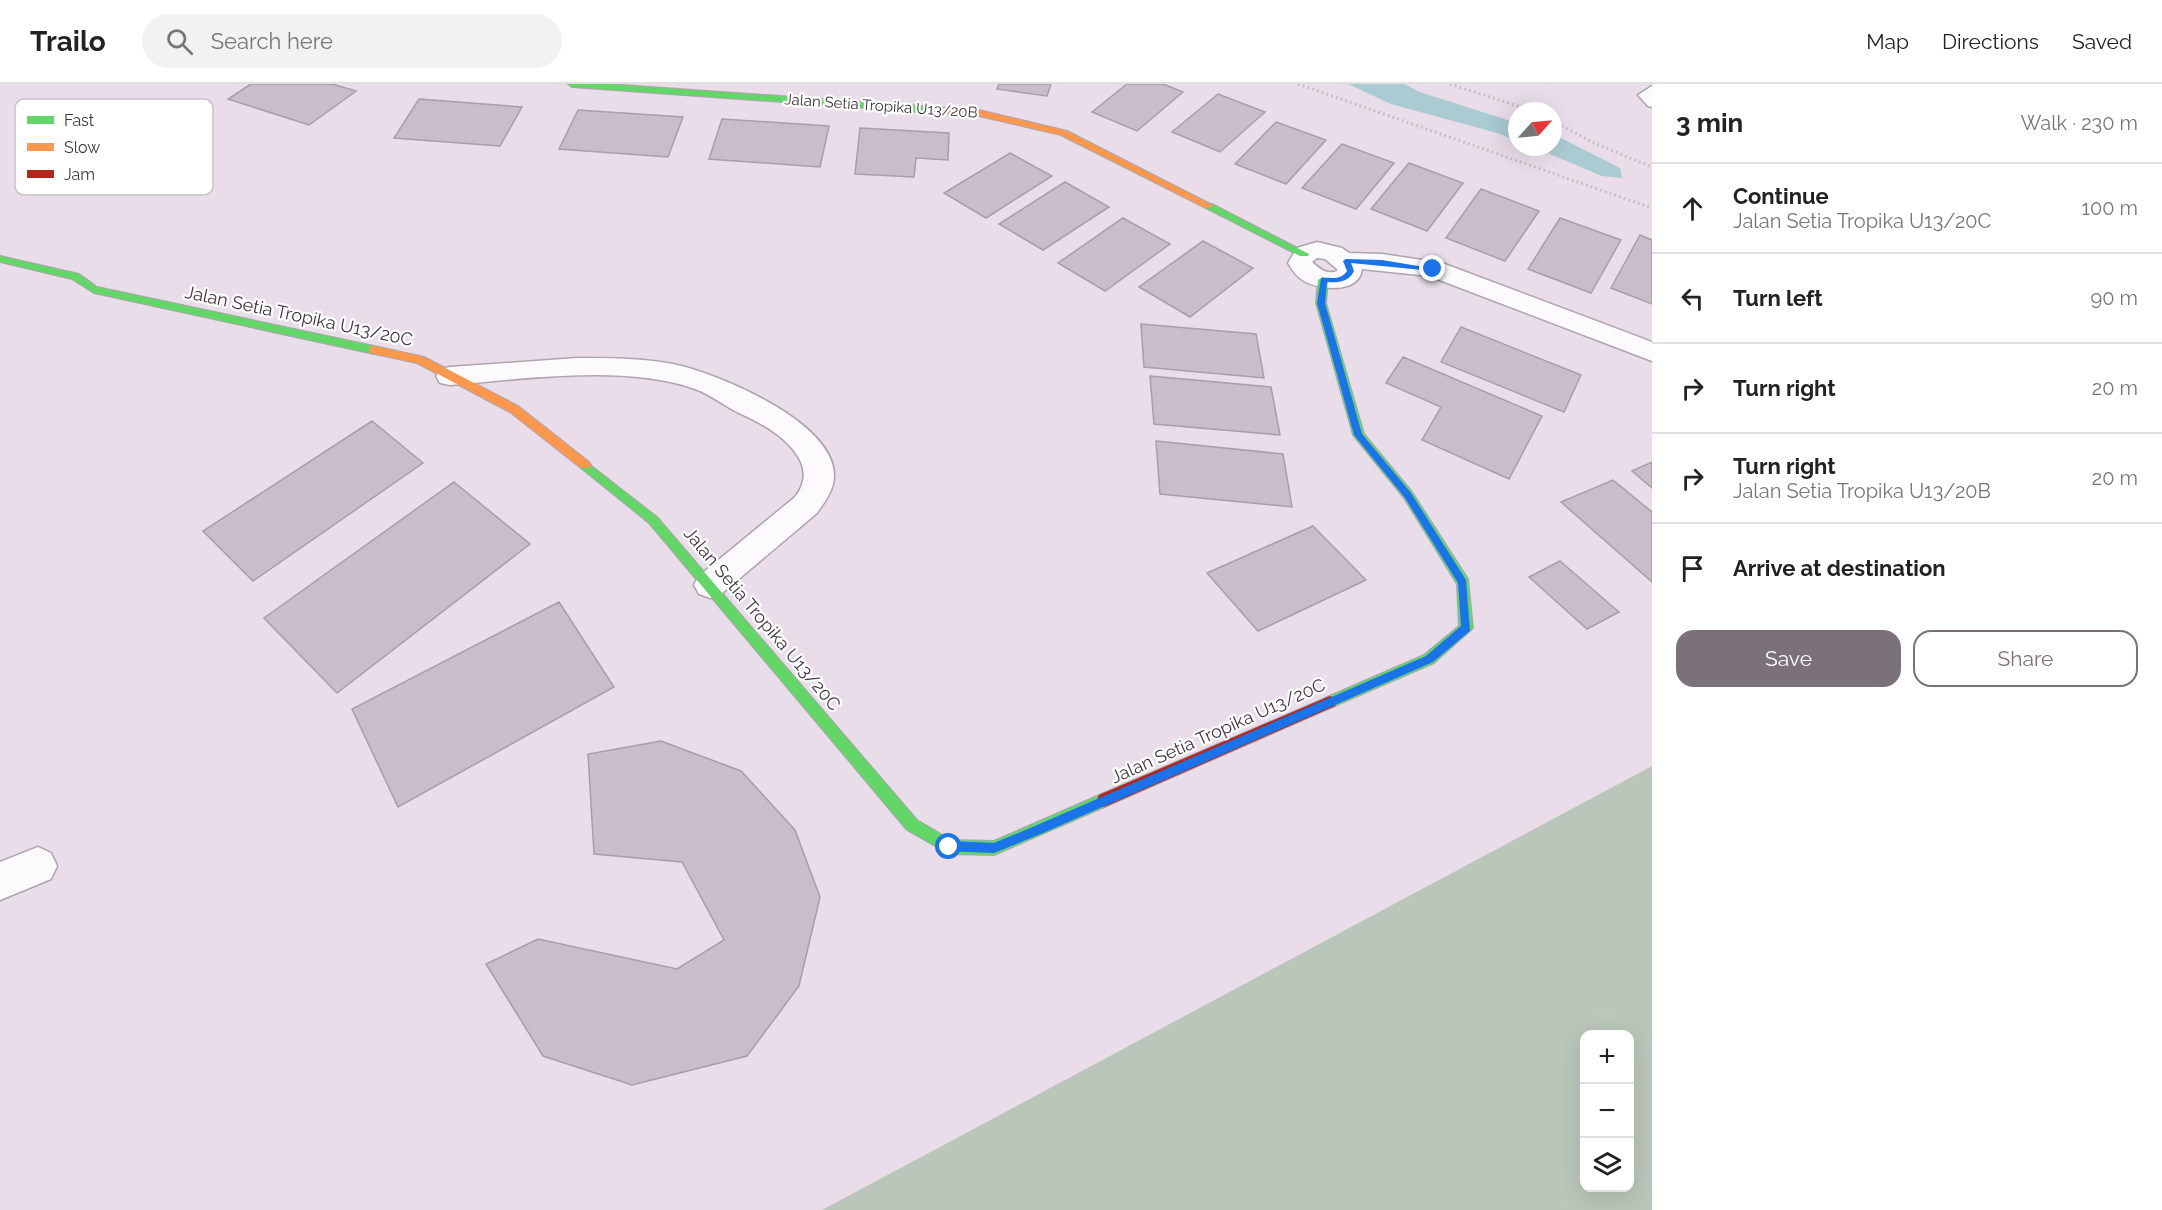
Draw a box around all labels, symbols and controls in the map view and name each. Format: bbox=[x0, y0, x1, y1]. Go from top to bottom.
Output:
search box bbox=[142, 14, 562, 68]
text: Trailo bbox=[30, 25, 106, 58]
icon: search bbox=[163, 25, 196, 58]
text: Search here bbox=[211, 28, 333, 54]
text: Map bbox=[1866, 29, 1909, 54]
text: Directions bbox=[1942, 29, 2039, 54]
text: Saved bbox=[2072, 29, 2132, 54]
street label: Jalan Setia Tropika U13/20B bbox=[784, 90, 978, 122]
legend bbox=[15, 99, 213, 195]
north arrow bbox=[1508, 102, 1562, 156]
text: 3 min bbox=[1676, 108, 1743, 138]
text: Fast bbox=[64, 111, 95, 130]
text: Walk · 230 m bbox=[2020, 111, 2138, 135]
text: Slow bbox=[64, 138, 100, 157]
text: Jam bbox=[64, 165, 95, 184]
text: Continue bbox=[1733, 183, 1829, 209]
icon: ahead bbox=[1676, 192, 1709, 225]
text: 100 m bbox=[2081, 196, 2138, 220]
text: Jalan Setia Tropika U13/20C bbox=[1733, 209, 1991, 233]
route end bbox=[1419, 255, 1445, 281]
street label: Jalan Setia Tropika U13/20C bbox=[183, 281, 415, 350]
icon: left bbox=[1676, 282, 1709, 315]
text: Turn left bbox=[1733, 285, 1823, 311]
text: 90 m bbox=[2091, 286, 2138, 310]
icon: right bbox=[1676, 372, 1709, 405]
text: Turn right bbox=[1733, 375, 1836, 401]
text: 20 m bbox=[2092, 376, 2138, 400]
text: Turn right bbox=[1733, 453, 1836, 479]
icon: right bbox=[1676, 462, 1709, 495]
text: 20 m bbox=[2092, 466, 2138, 490]
text: Jalan Setia Tropika U13/20B bbox=[1733, 479, 1991, 503]
street label: Jalan Setia Tropika U13/20C bbox=[680, 523, 845, 714]
icon: arrive bbox=[1676, 552, 1709, 585]
text: Arrive at destination bbox=[1733, 555, 1946, 581]
button: Save bbox=[1676, 630, 1901, 687]
button: Share bbox=[1913, 630, 2138, 687]
street label: Jalan Setia Tropika U13/20C bbox=[1107, 674, 1328, 787]
route start bbox=[935, 833, 961, 859]
map controls bbox=[1580, 1030, 1634, 1192]
button: + bbox=[1580, 1030, 1634, 1084]
button: − bbox=[1580, 1084, 1634, 1138]
button: layers bbox=[1580, 1138, 1634, 1192]

